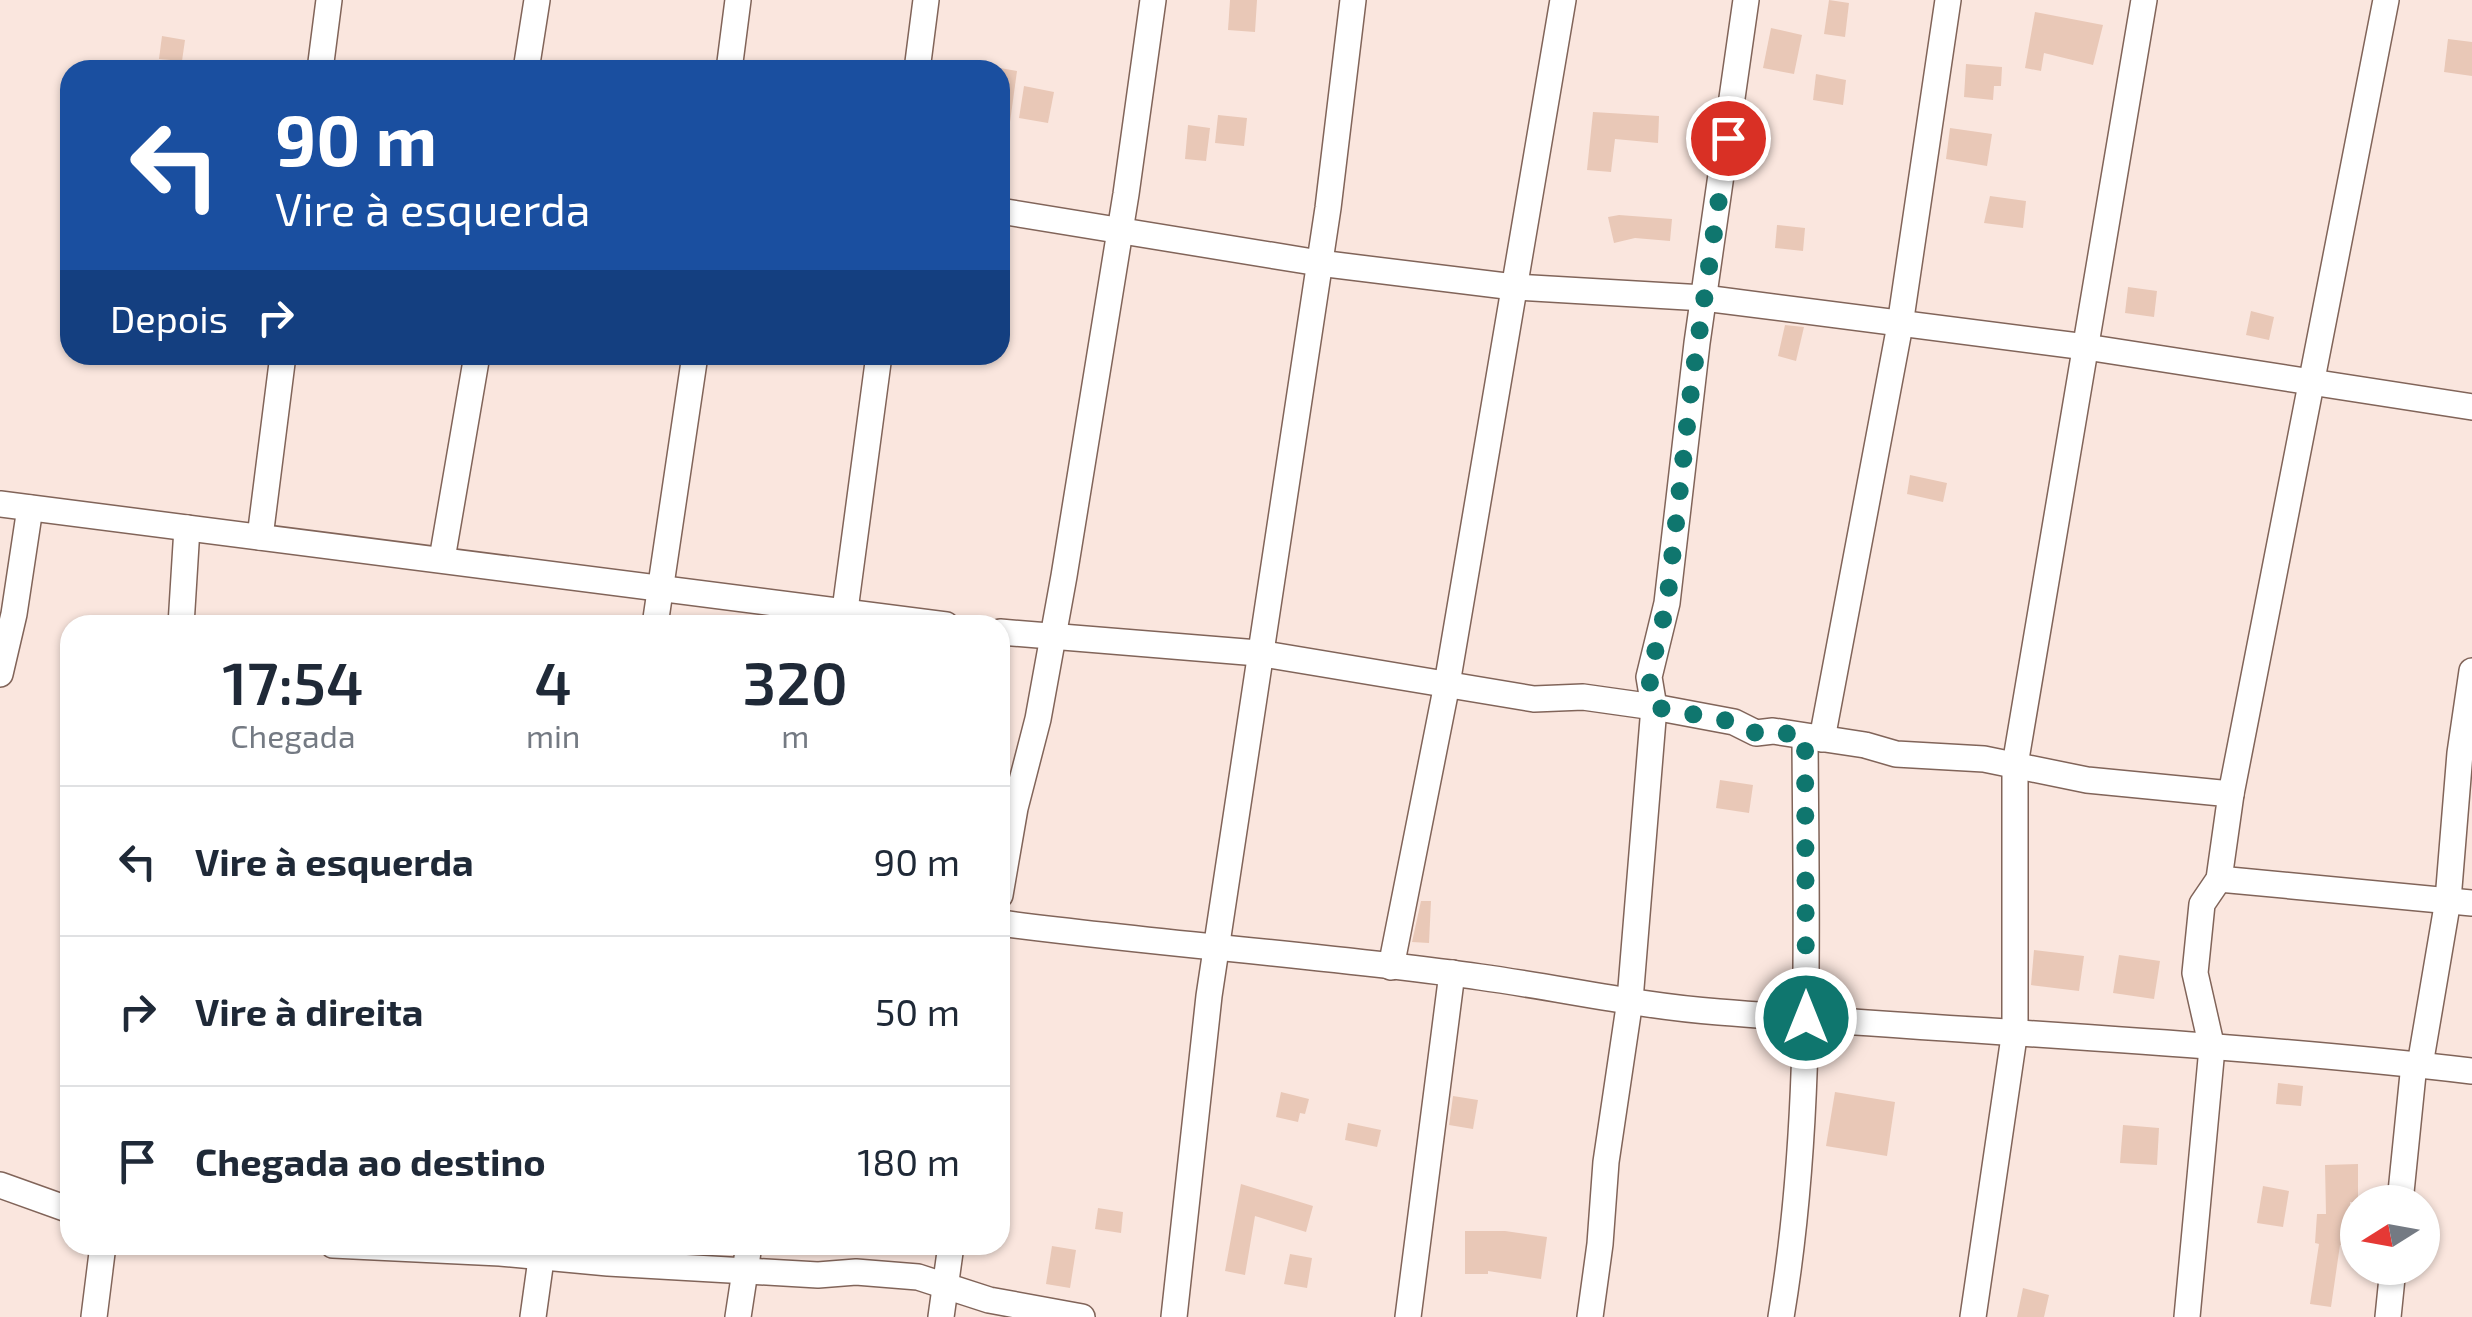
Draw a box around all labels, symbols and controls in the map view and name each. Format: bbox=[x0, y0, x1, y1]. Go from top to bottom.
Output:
text: 90 m bbox=[275, 96, 437, 180]
pin bbox=[1686, 96, 1771, 181]
icon: left bbox=[110, 100, 240, 230]
icon: arrive bbox=[1701, 111, 1756, 166]
text: Vire à esquerda bbox=[275, 181, 591, 235]
icon: right bbox=[248, 290, 303, 345]
text: Depois bbox=[110, 295, 228, 341]
text: 17:54 bbox=[222, 645, 364, 717]
text: 4 bbox=[534, 645, 572, 717]
text: 320 bbox=[743, 645, 848, 717]
text: Chegada bbox=[230, 716, 356, 754]
text: min bbox=[526, 716, 580, 754]
text: m bbox=[781, 716, 809, 754]
icon: left bbox=[110, 834, 165, 889]
text: Vire à esquerda bbox=[195, 838, 474, 884]
text: 90 m bbox=[874, 838, 960, 884]
position arrow bbox=[1754, 966, 1858, 1070]
icon: right bbox=[110, 984, 165, 1039]
text: Vire à direita bbox=[195, 988, 423, 1034]
text: 50 m bbox=[875, 988, 960, 1034]
icon: arrive bbox=[110, 1134, 165, 1189]
text: Chegada ao destino bbox=[195, 1138, 546, 1184]
text: 180 m bbox=[857, 1138, 960, 1184]
north arrow bbox=[2340, 1185, 2440, 1285]
map controls bbox=[2340, 1185, 2440, 1285]

